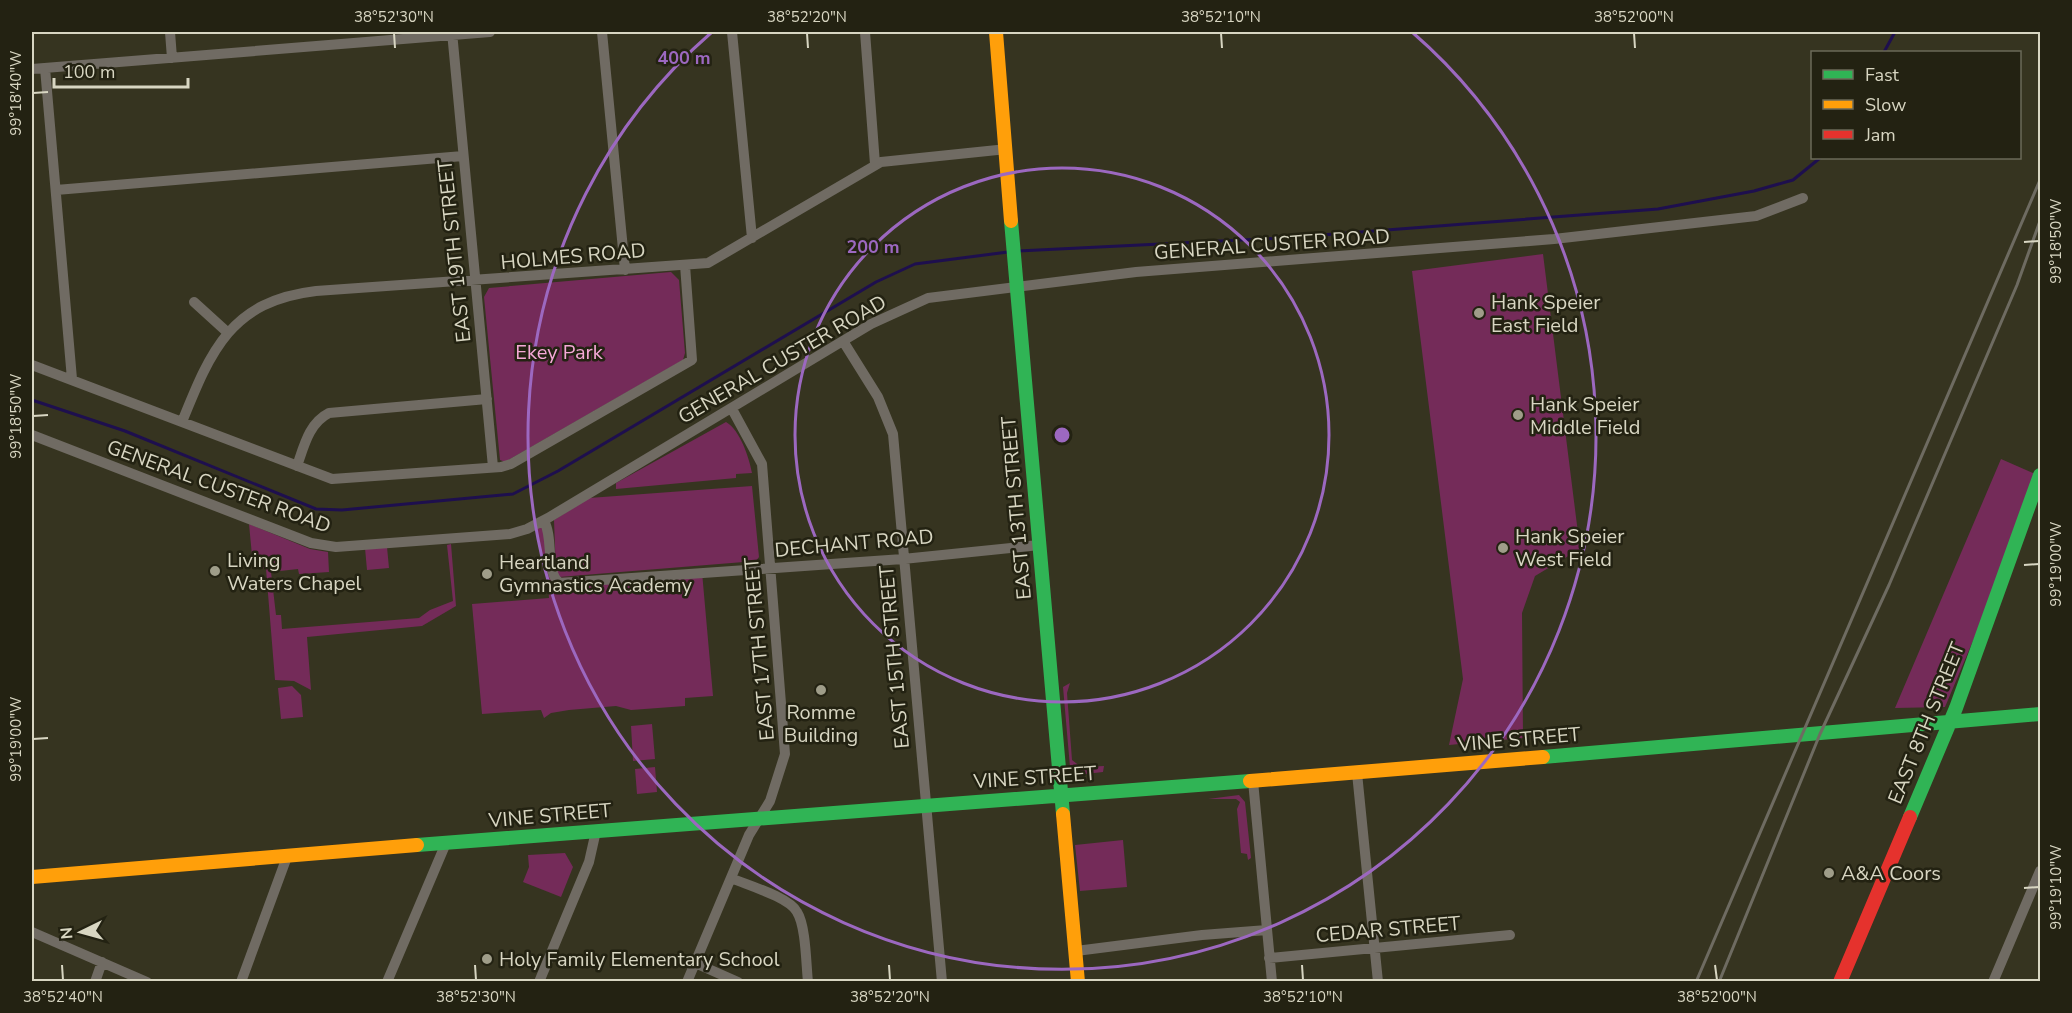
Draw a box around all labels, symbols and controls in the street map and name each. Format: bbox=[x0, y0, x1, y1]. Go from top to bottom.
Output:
text: 38°52'30"N bbox=[354, 7, 434, 27]
text: 38°52'20"N bbox=[767, 7, 847, 27]
text: 38°52'10"N bbox=[1181, 7, 1261, 27]
text: 38°52'00"N bbox=[1594, 7, 1674, 27]
text: 400 m bbox=[657, 46, 711, 70]
text: 99°18'40"W bbox=[6, 50, 26, 136]
scale bar bbox=[54, 51, 188, 89]
legend bbox=[1811, 51, 2021, 159]
text: 100 m bbox=[63, 60, 115, 84]
text: Fast bbox=[1865, 63, 1900, 87]
text: Slow bbox=[1865, 93, 1906, 117]
text: Jam bbox=[1864, 123, 1896, 147]
street label: EAST 19TH STREET bbox=[431, 158, 478, 344]
text: 99°18'50"W bbox=[2046, 198, 2066, 284]
street label: GENERAL CUSTER ROAD bbox=[1153, 223, 1391, 266]
text: 200 m bbox=[846, 235, 900, 259]
street label: HOLMES ROAD bbox=[500, 237, 647, 276]
street label: GENERAL CUSTER ROAD bbox=[673, 289, 891, 430]
place label: Hank Speier East Field bbox=[1491, 289, 1600, 339]
marker: Hank Speier East Field bbox=[1472, 306, 1486, 320]
park label: Ekey Park bbox=[515, 339, 604, 366]
text: 99°18'50"W bbox=[6, 373, 26, 459]
place label: Hank Speier Middle Field bbox=[1530, 391, 1640, 441]
marker: Hank Speier Middle Field bbox=[1511, 408, 1525, 422]
street label: EAST 13TH STREET bbox=[995, 415, 1038, 601]
centre of rings bbox=[1052, 425, 1072, 445]
street label: GENERAL CUSTER ROAD bbox=[103, 433, 335, 540]
text: 99°19'00"W bbox=[2046, 521, 2066, 607]
street label: DECHANT ROAD bbox=[773, 523, 935, 564]
place label: Hank Speier West Field bbox=[1515, 523, 1624, 573]
marker: Hank Speier West Field bbox=[1496, 541, 1510, 555]
place label: Living Waters Chapel bbox=[227, 547, 362, 597]
place label: Heartland Gymnastics Academy bbox=[499, 549, 693, 599]
street label: EAST 17TH STREET bbox=[738, 556, 781, 742]
marker: Living Waters Chapel bbox=[208, 564, 222, 578]
street label: EAST 15TH STREET bbox=[873, 564, 916, 750]
marker: Heartland Gymnastics Academy bbox=[480, 567, 494, 581]
street label: EAST 8TH STREET bbox=[1882, 638, 1971, 808]
marker: Romme Building bbox=[814, 683, 828, 697]
text: 99°19'00"W bbox=[6, 696, 26, 782]
place label: Romme Building bbox=[784, 699, 858, 749]
street label: VINE STREET bbox=[1456, 721, 1582, 758]
street label: VINE STREET bbox=[972, 760, 1097, 795]
street label: VINE STREET bbox=[487, 797, 613, 834]
text: 99°19'10"W bbox=[2046, 844, 2066, 930]
place label: A&A Coors bbox=[1841, 860, 1941, 887]
marker: A&A Coors bbox=[1822, 866, 1836, 880]
north arrow bbox=[51, 902, 111, 962]
street label: CEDAR STREET bbox=[1314, 910, 1462, 949]
text: N bbox=[56, 926, 79, 940]
place label: Holy Family Elementary School bbox=[499, 946, 780, 973]
marker: Holy Family Elementary School bbox=[480, 952, 494, 966]
text: 38°52'40"N bbox=[23, 987, 103, 1007]
text: 38°52'30"N bbox=[436, 987, 516, 1007]
text: 38°52'20"N bbox=[850, 987, 930, 1007]
text: 38°52'10"N bbox=[1263, 987, 1343, 1007]
text: 38°52'00"N bbox=[1677, 987, 1757, 1007]

